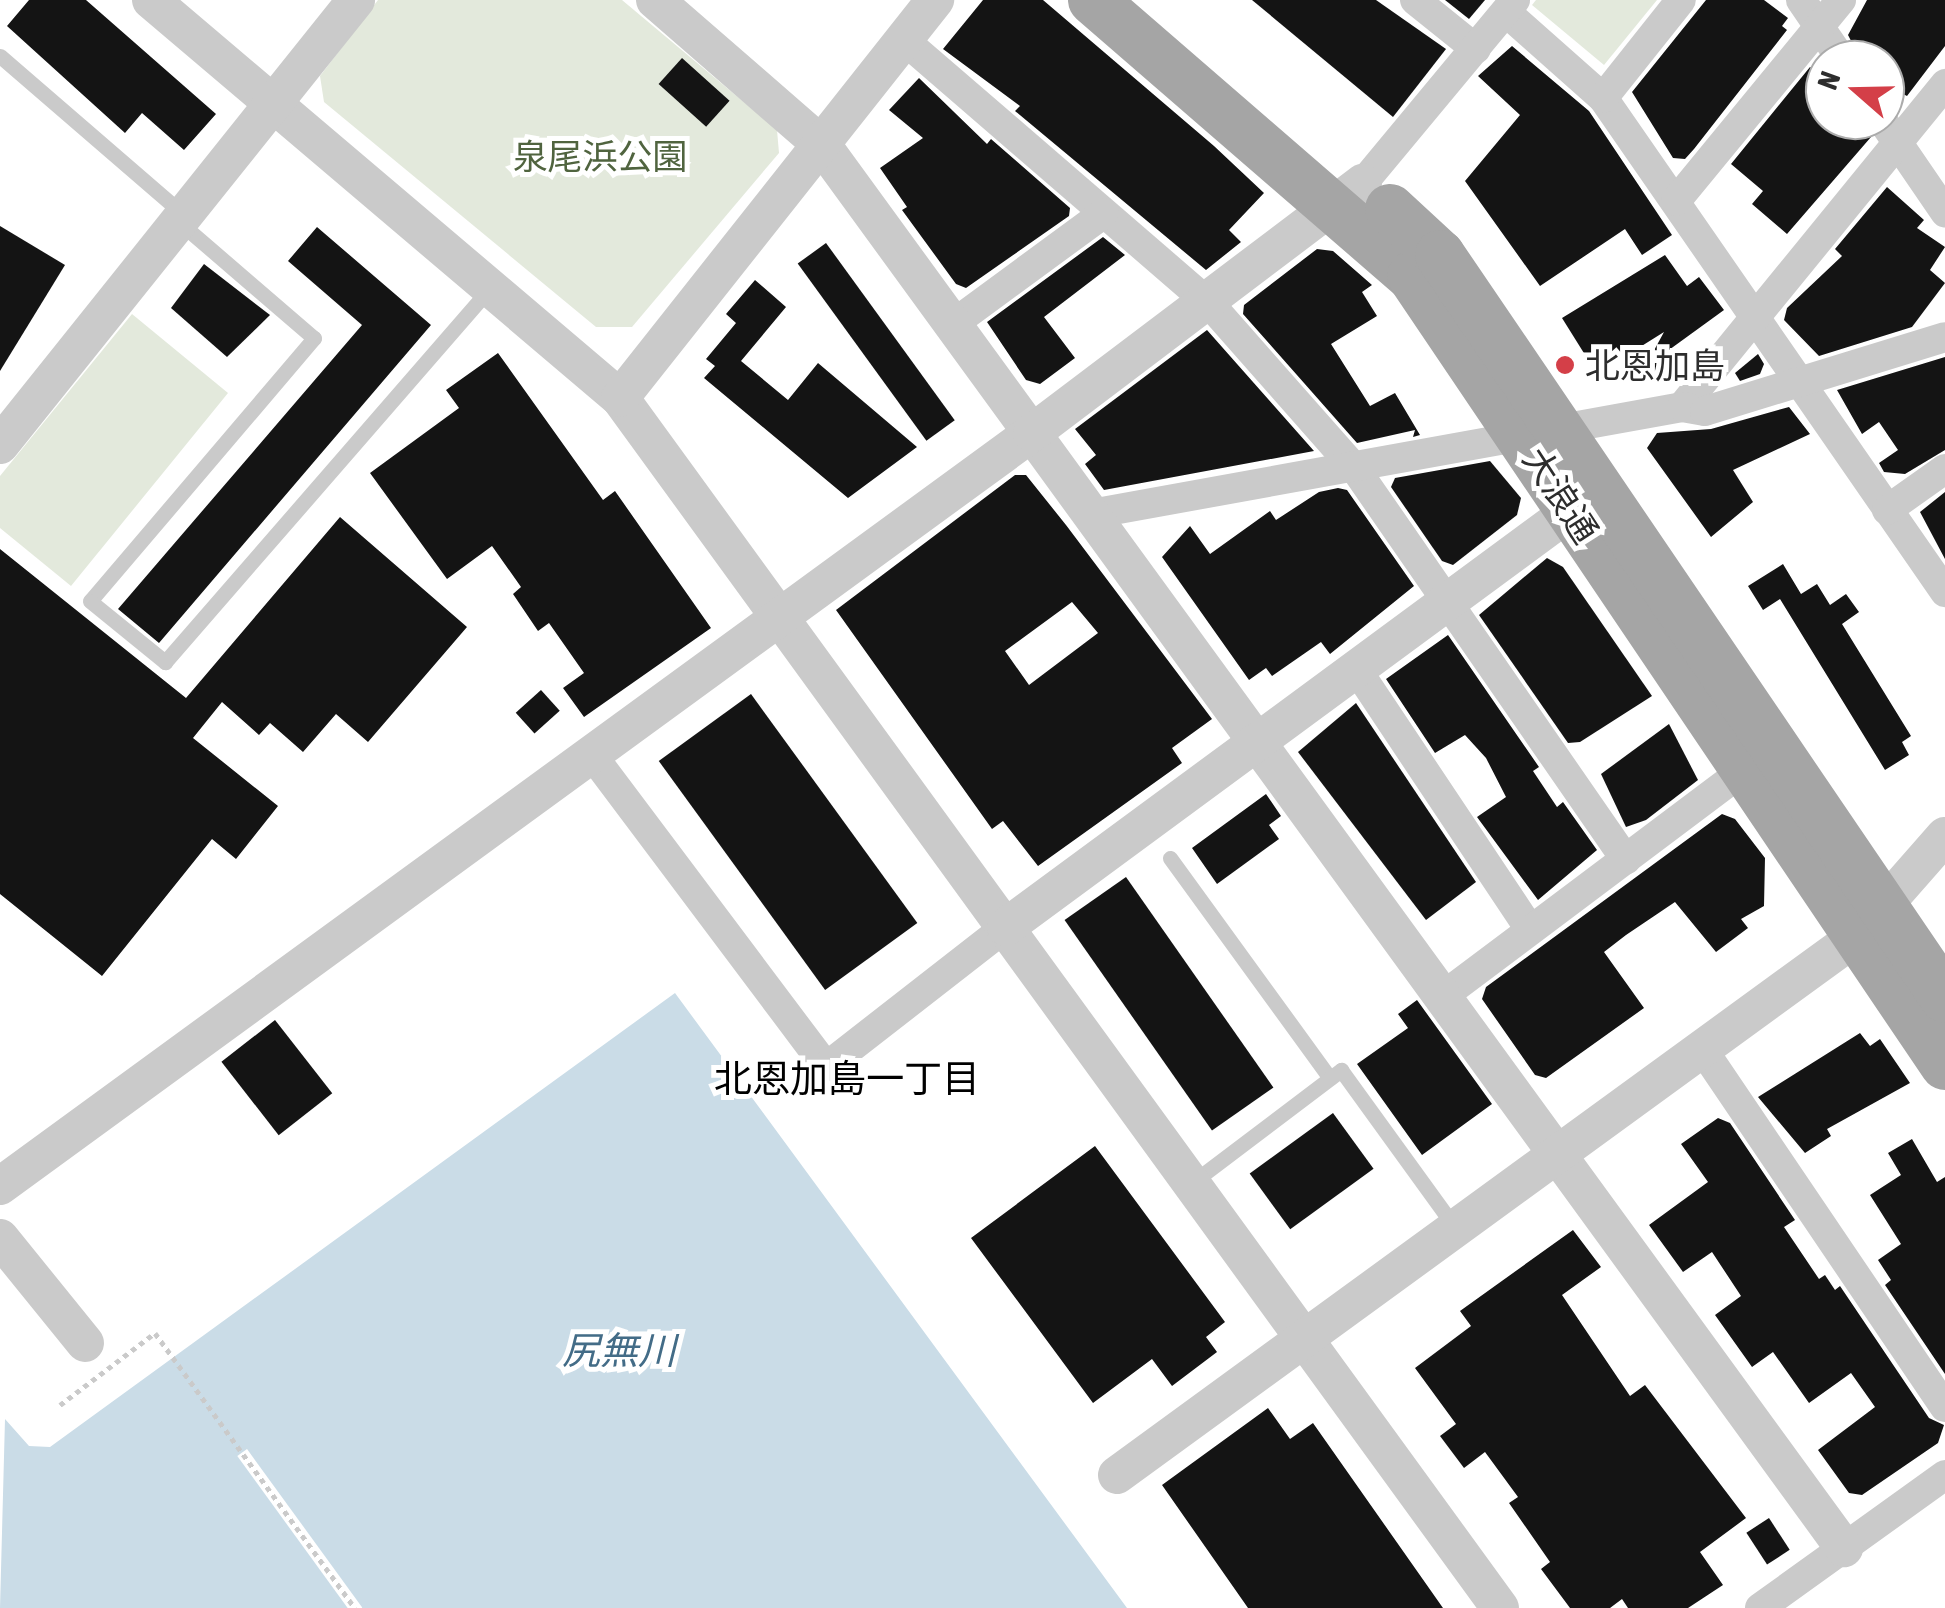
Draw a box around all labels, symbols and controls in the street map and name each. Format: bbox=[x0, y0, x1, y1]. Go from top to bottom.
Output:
north arrow bbox=[1805, 40, 1905, 140]
text: N bbox=[1811, 67, 1847, 94]
park label: 泉尾浜公園 bbox=[513, 135, 687, 177]
place label: 北恩加島 bbox=[1585, 344, 1725, 386]
marker: 北恩加島 bbox=[1554, 354, 1576, 376]
street label: 大浪通 bbox=[1515, 440, 1607, 550]
district label: 北恩加島一丁目 bbox=[714, 1056, 980, 1102]
water label: 尻無川 bbox=[562, 1328, 676, 1374]

